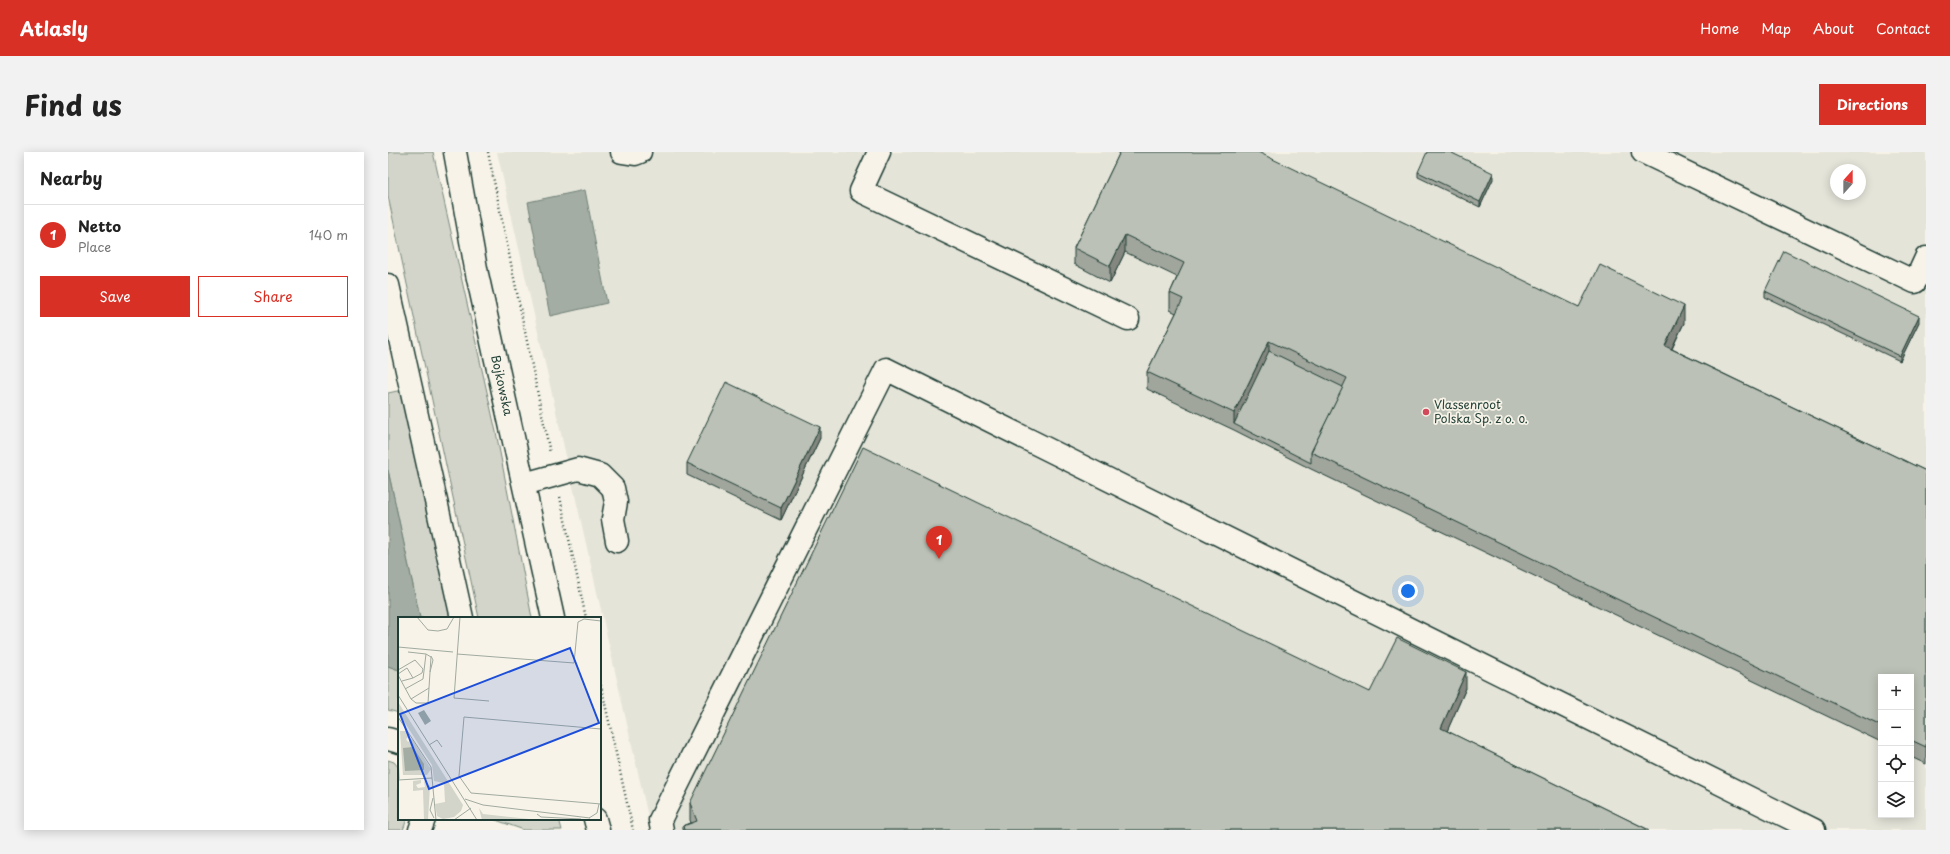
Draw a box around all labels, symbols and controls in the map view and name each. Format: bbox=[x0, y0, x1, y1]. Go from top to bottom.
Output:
text: Atlasly bbox=[20, 14, 88, 42]
text: Home bbox=[1700, 18, 1739, 39]
text: Map bbox=[1761, 18, 1791, 39]
text: About bbox=[1813, 18, 1854, 39]
text: Contact bbox=[1876, 18, 1930, 39]
text: Find us bbox=[24, 83, 122, 126]
button: Directions bbox=[1819, 84, 1926, 125]
north arrow bbox=[1830, 164, 1866, 200]
text: Nearby bbox=[40, 165, 102, 191]
text: Netto bbox=[78, 214, 121, 237]
text: 1 bbox=[50, 225, 56, 244]
text: 140 m bbox=[309, 225, 348, 244]
text: Place bbox=[78, 237, 111, 256]
button: Save bbox=[40, 276, 190, 317]
button: Share bbox=[198, 276, 348, 317]
street label: Bojkowska bbox=[487, 353, 518, 418]
place label: Vlassenroot Polska Sp. z o. o. bbox=[1434, 395, 1528, 427]
marker: Vlassenroot Polska Sp. z o. o. bbox=[1421, 407, 1431, 417]
pin: 1 bbox=[926, 526, 952, 559]
your location bbox=[1398, 581, 1418, 601]
inset map bbox=[398, 617, 601, 820]
map controls bbox=[1878, 674, 1914, 818]
button: + bbox=[1878, 674, 1914, 710]
button: − bbox=[1878, 710, 1914, 746]
button: locate bbox=[1878, 746, 1914, 782]
button: layers bbox=[1878, 782, 1914, 818]

